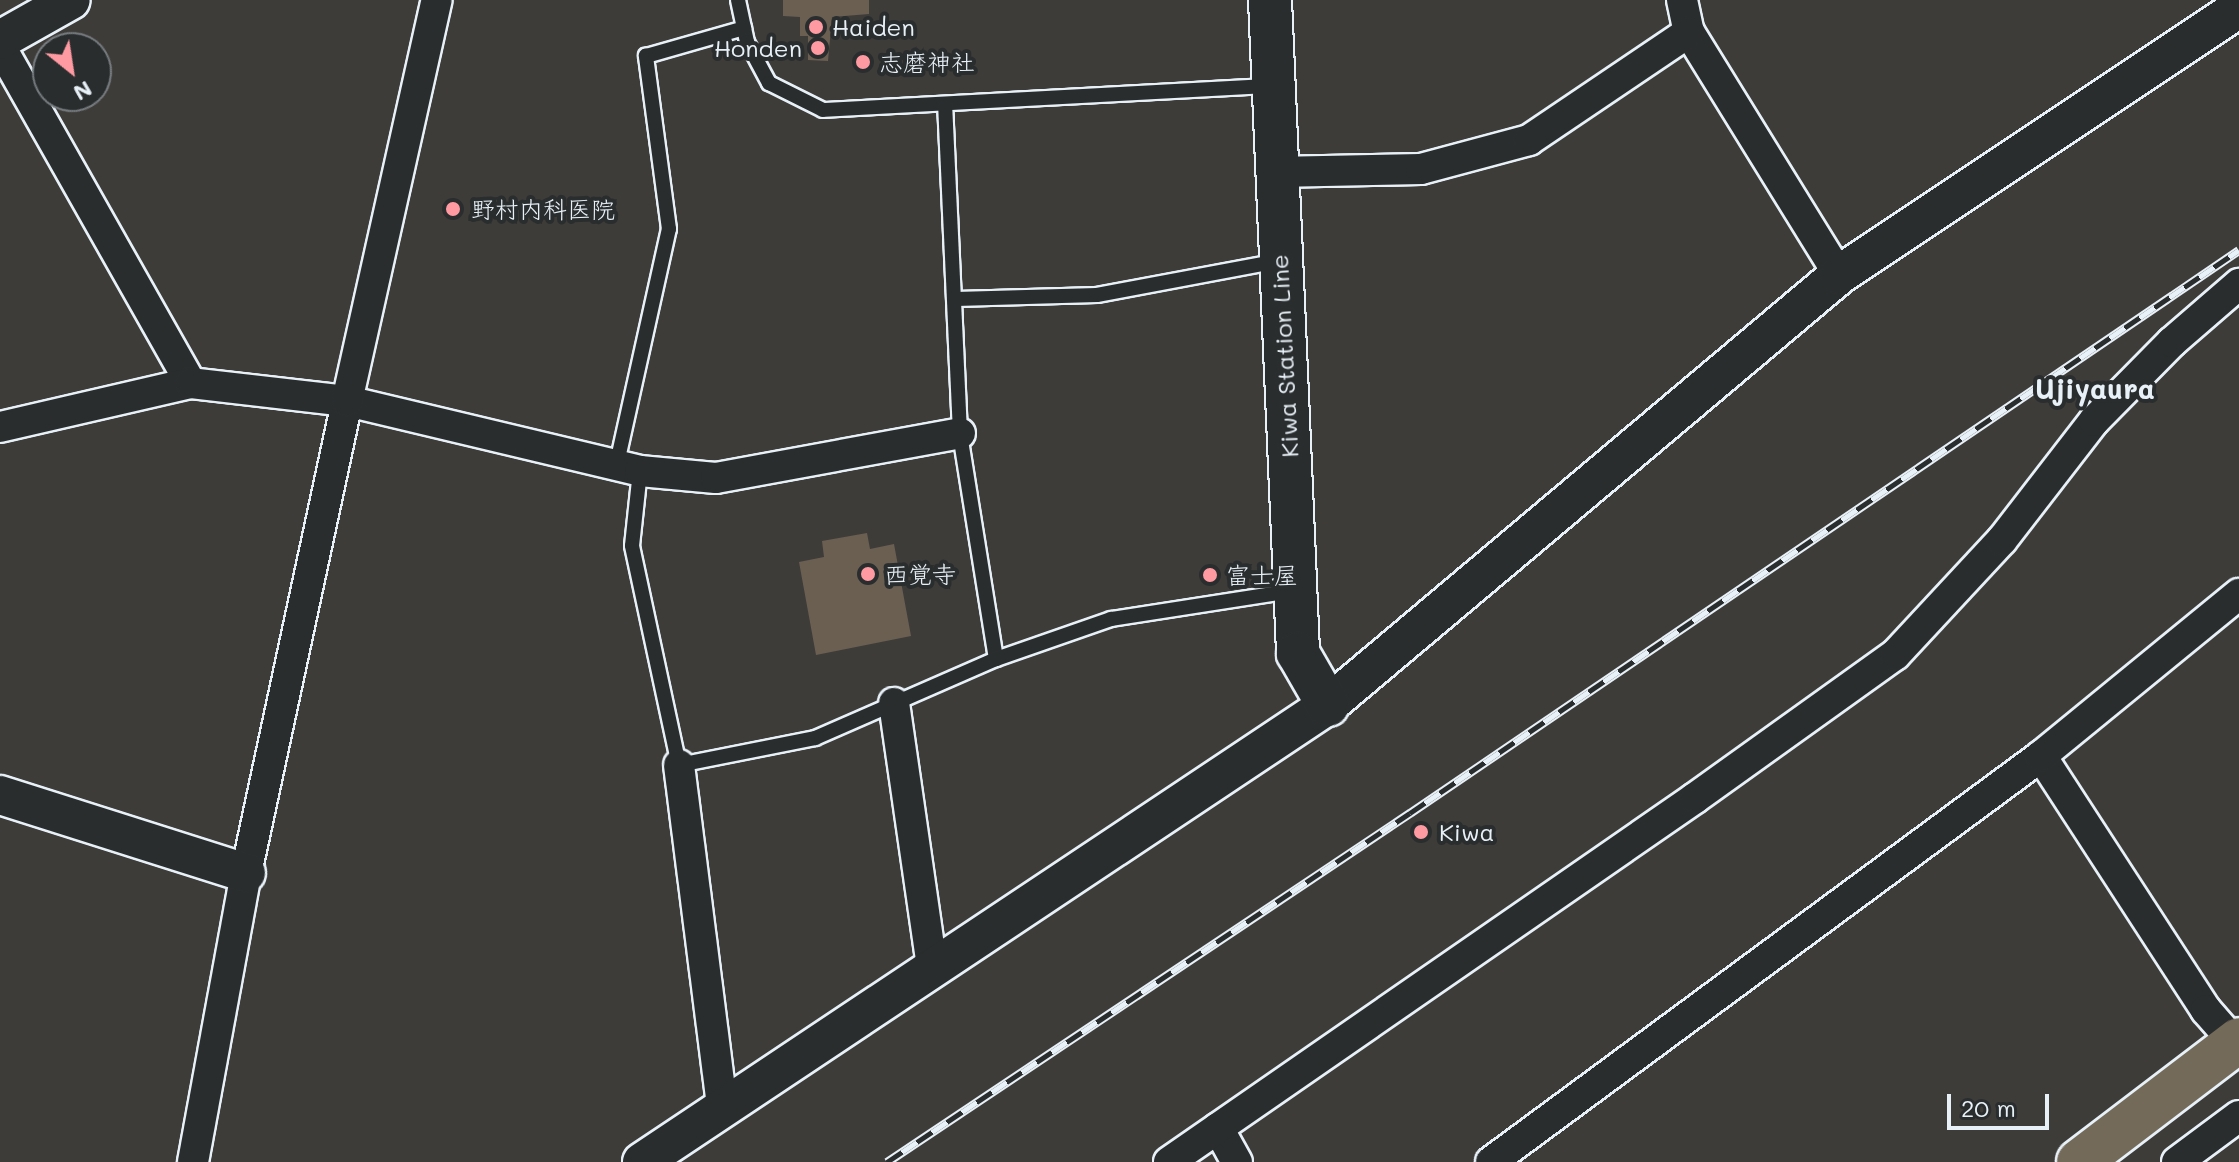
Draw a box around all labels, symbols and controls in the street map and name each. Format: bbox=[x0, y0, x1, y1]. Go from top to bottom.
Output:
place label: Haiden bbox=[832, 13, 915, 41]
marker: Haiden bbox=[807, 18, 825, 36]
north arrow bbox=[32, 32, 112, 112]
place label: Honden bbox=[714, 34, 802, 62]
marker: Honden bbox=[809, 39, 827, 57]
place label: 志磨神社 bbox=[879, 48, 975, 76]
marker: 志磨神社 bbox=[854, 53, 872, 71]
text: N bbox=[69, 75, 98, 108]
place label: 野村内科医院 bbox=[471, 195, 615, 223]
marker: 野村内科医院 bbox=[442, 198, 464, 220]
street label: Kiwa Station Line bbox=[1264, 254, 1304, 458]
district label: Ujiyaura bbox=[2035, 371, 2155, 405]
place label: 西覚寺 bbox=[884, 560, 956, 588]
place label: 富士屋 bbox=[1226, 561, 1298, 589]
marker: 西覚寺 bbox=[859, 565, 877, 583]
marker: 富士屋 bbox=[1201, 566, 1219, 584]
place label: Kiwa bbox=[1439, 818, 1494, 846]
marker: Kiwa bbox=[1410, 821, 1432, 843]
scale bar bbox=[1951, 1078, 2053, 1128]
text: 20 m bbox=[1961, 1092, 2016, 1123]

